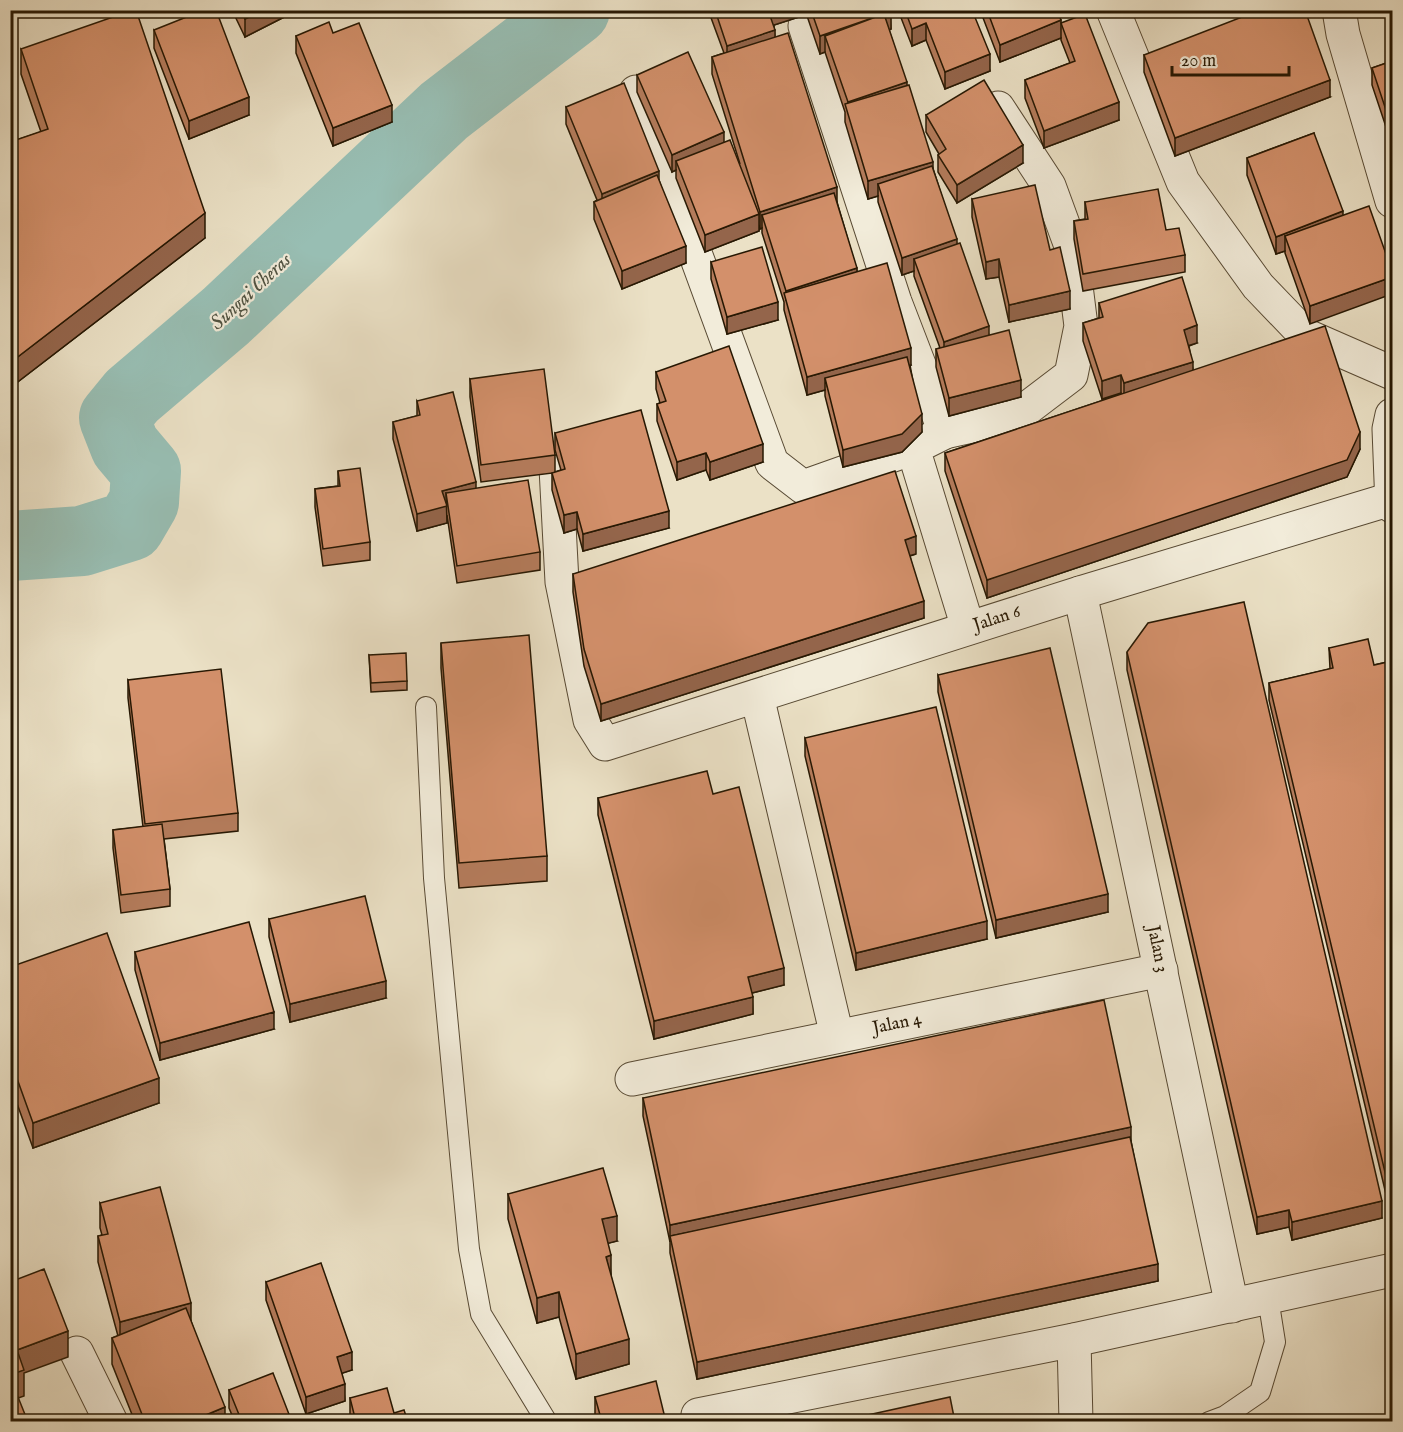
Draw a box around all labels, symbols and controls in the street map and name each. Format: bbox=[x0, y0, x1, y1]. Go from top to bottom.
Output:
scale bar bbox=[1172, 39, 1289, 77]
text: 20 m bbox=[1181, 50, 1216, 73]
water label: Sungai Cheras bbox=[205, 248, 298, 337]
street label: Jalan 6 bbox=[968, 600, 1024, 638]
street label: Jalan 3 bbox=[1140, 921, 1173, 975]
street label: Jalan 4 bbox=[868, 1008, 924, 1041]

